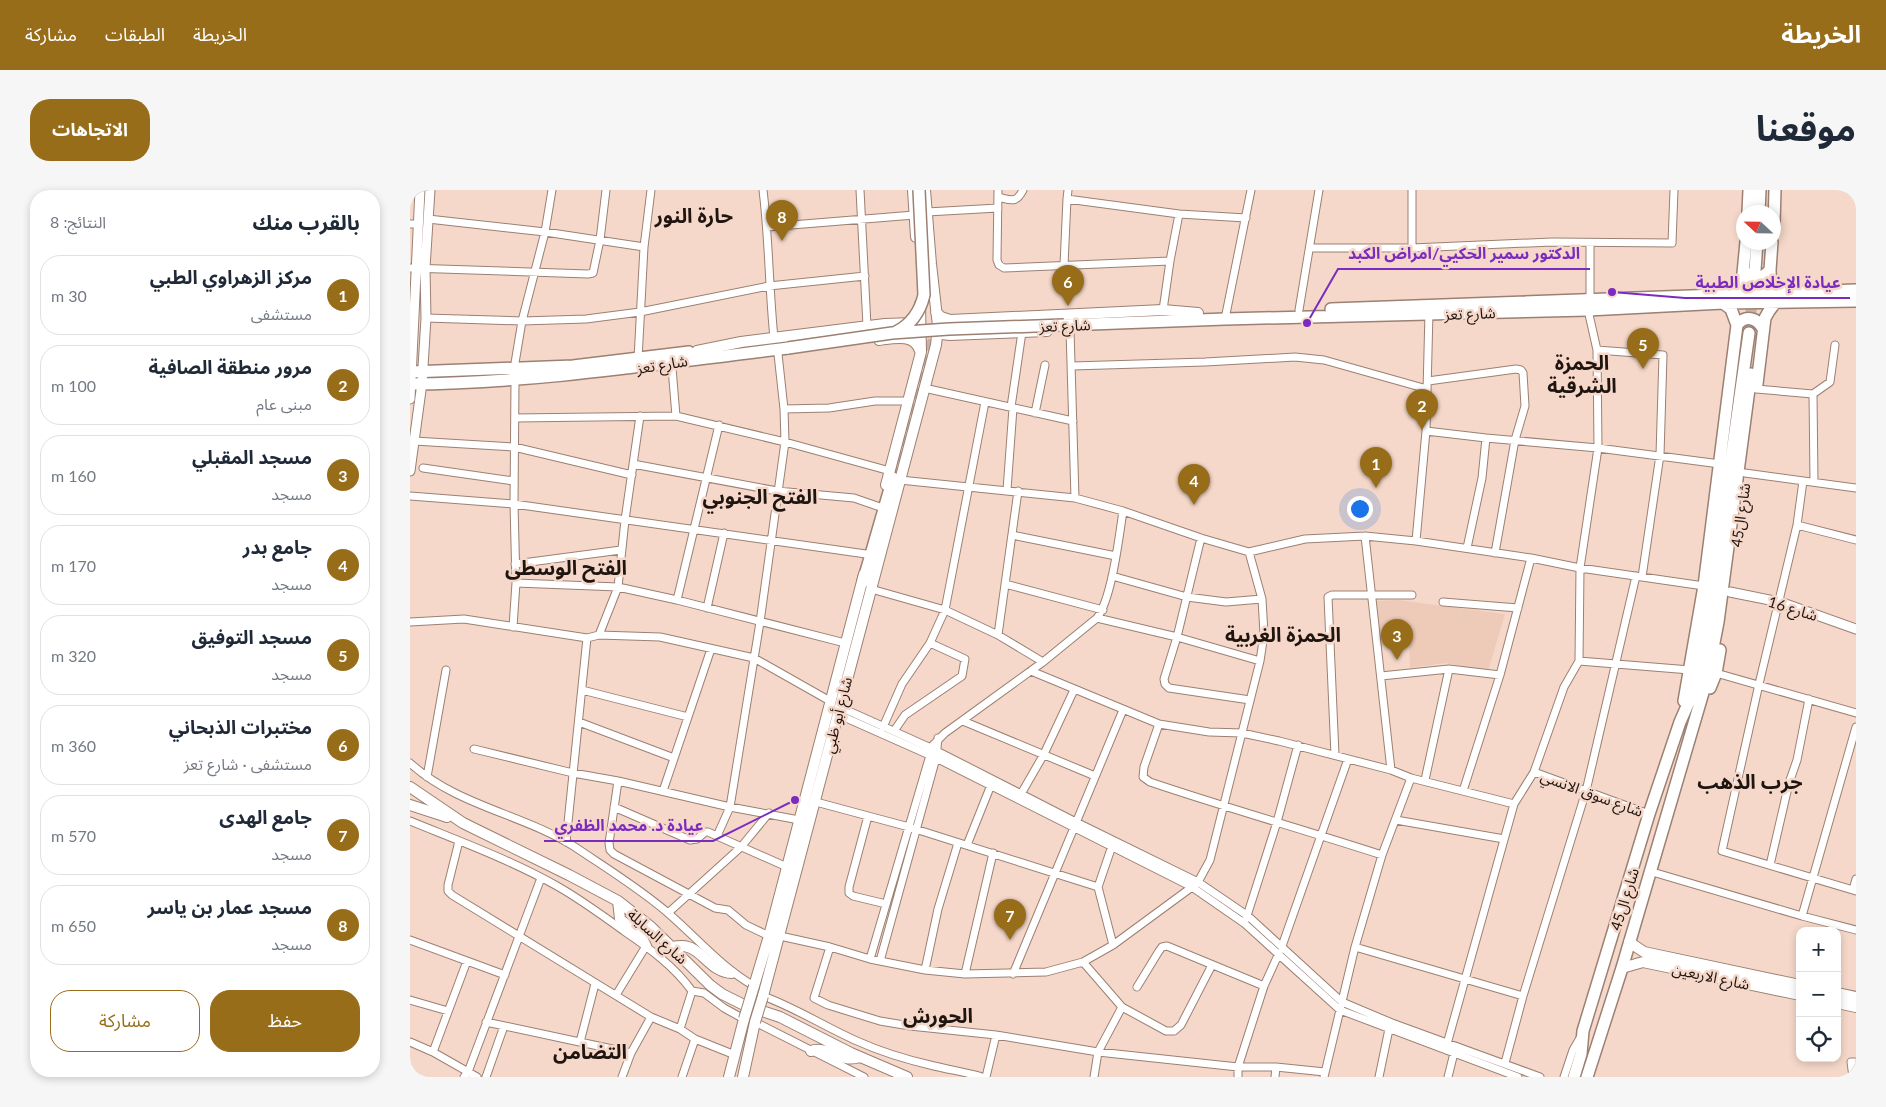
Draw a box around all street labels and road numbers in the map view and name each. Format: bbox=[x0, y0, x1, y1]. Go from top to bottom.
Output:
street label: شارع تعز bbox=[1443, 303, 1496, 327]
street label: شارع تعز bbox=[1038, 315, 1091, 339]
street label: شارع تعز bbox=[634, 351, 690, 381]
street label: شارع ال45 bbox=[1727, 482, 1757, 549]
street label: شارع 16 bbox=[1765, 592, 1820, 628]
street label: شارع أبو ظبي bbox=[819, 675, 859, 756]
street label: شارع سوق الانسي bbox=[1537, 766, 1646, 824]
street label: شارع ال45 bbox=[1606, 865, 1646, 934]
street label: شارع السايلة bbox=[622, 905, 692, 971]
street label: شارع الاربعين bbox=[1670, 959, 1752, 997]

